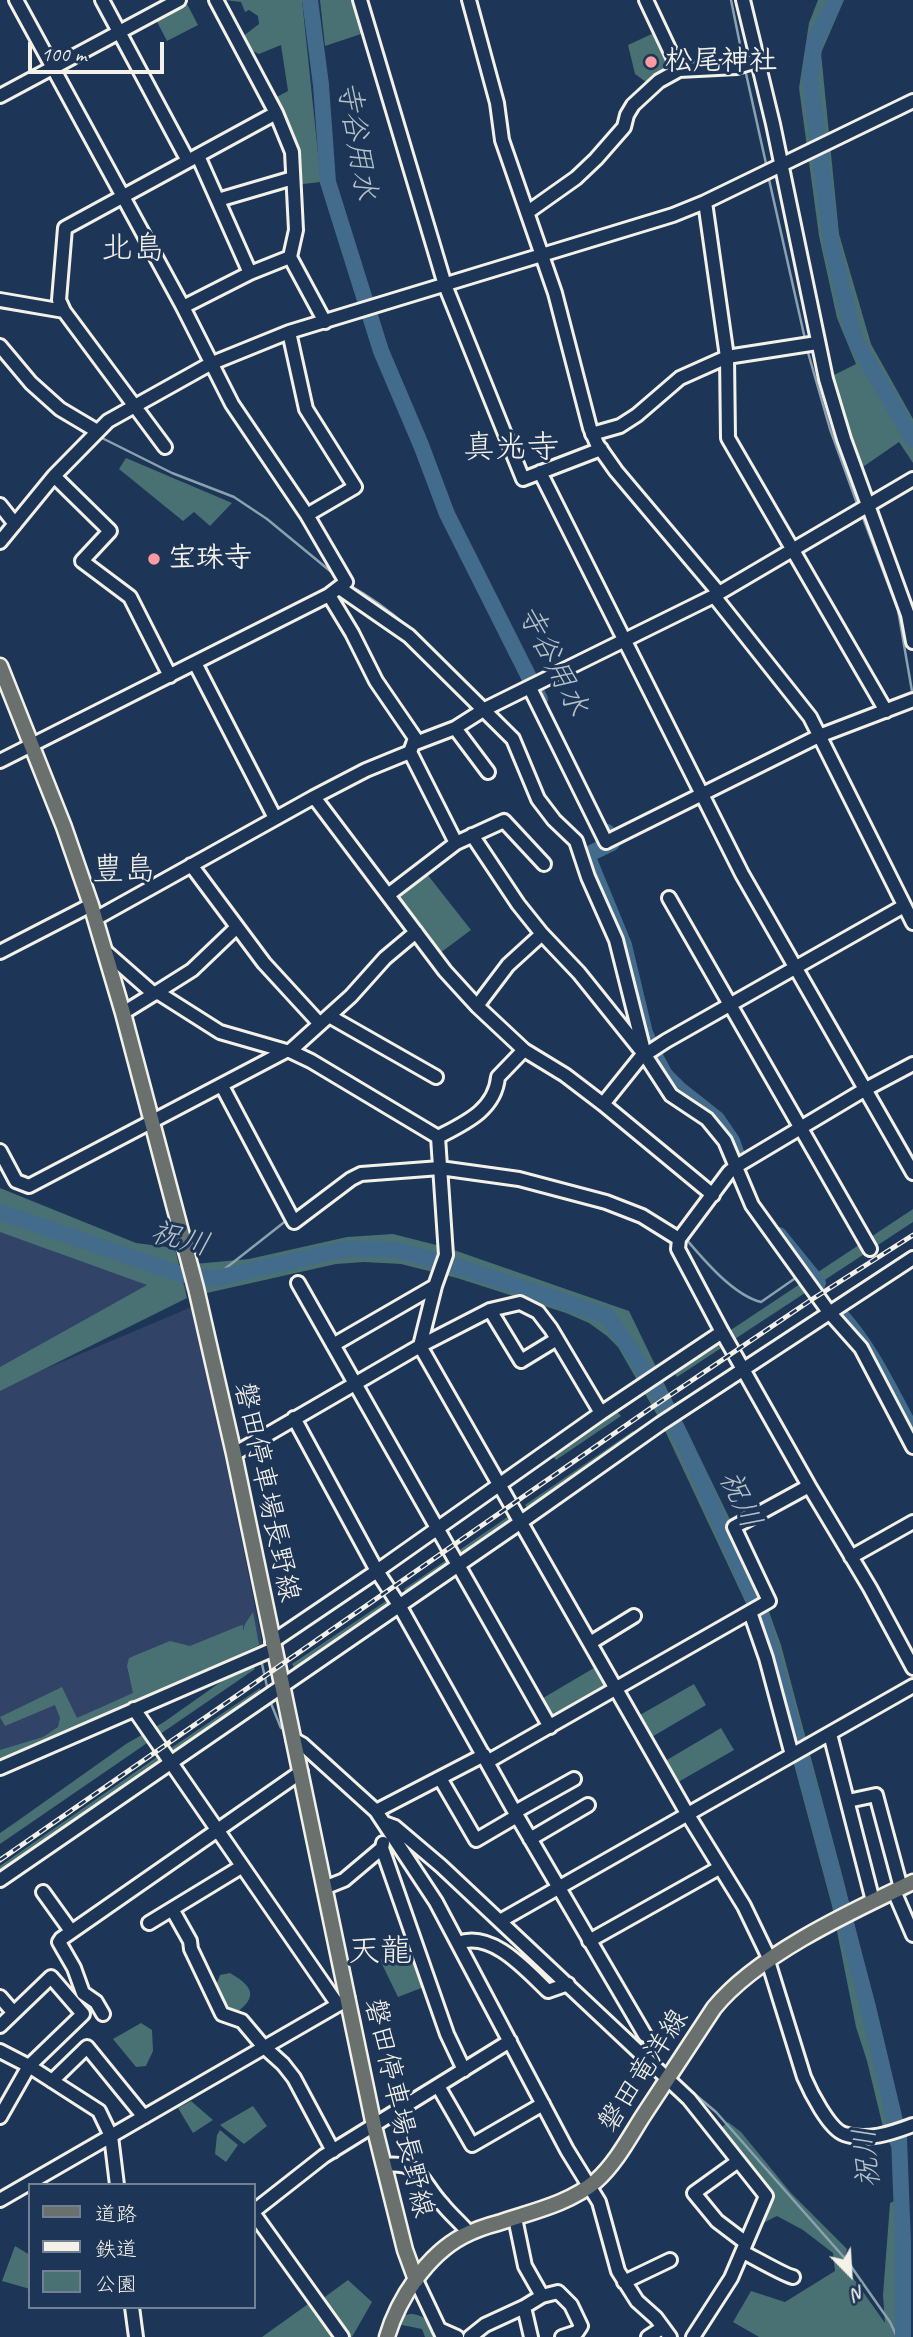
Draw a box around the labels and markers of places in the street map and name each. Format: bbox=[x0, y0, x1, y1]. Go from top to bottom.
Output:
place label: 松尾神社 bbox=[665, 45, 777, 79]
marker: 松尾神社 bbox=[643, 54, 659, 70]
place label: 宝珠寺 bbox=[168, 542, 252, 576]
marker: 宝珠寺 bbox=[146, 551, 162, 567]

